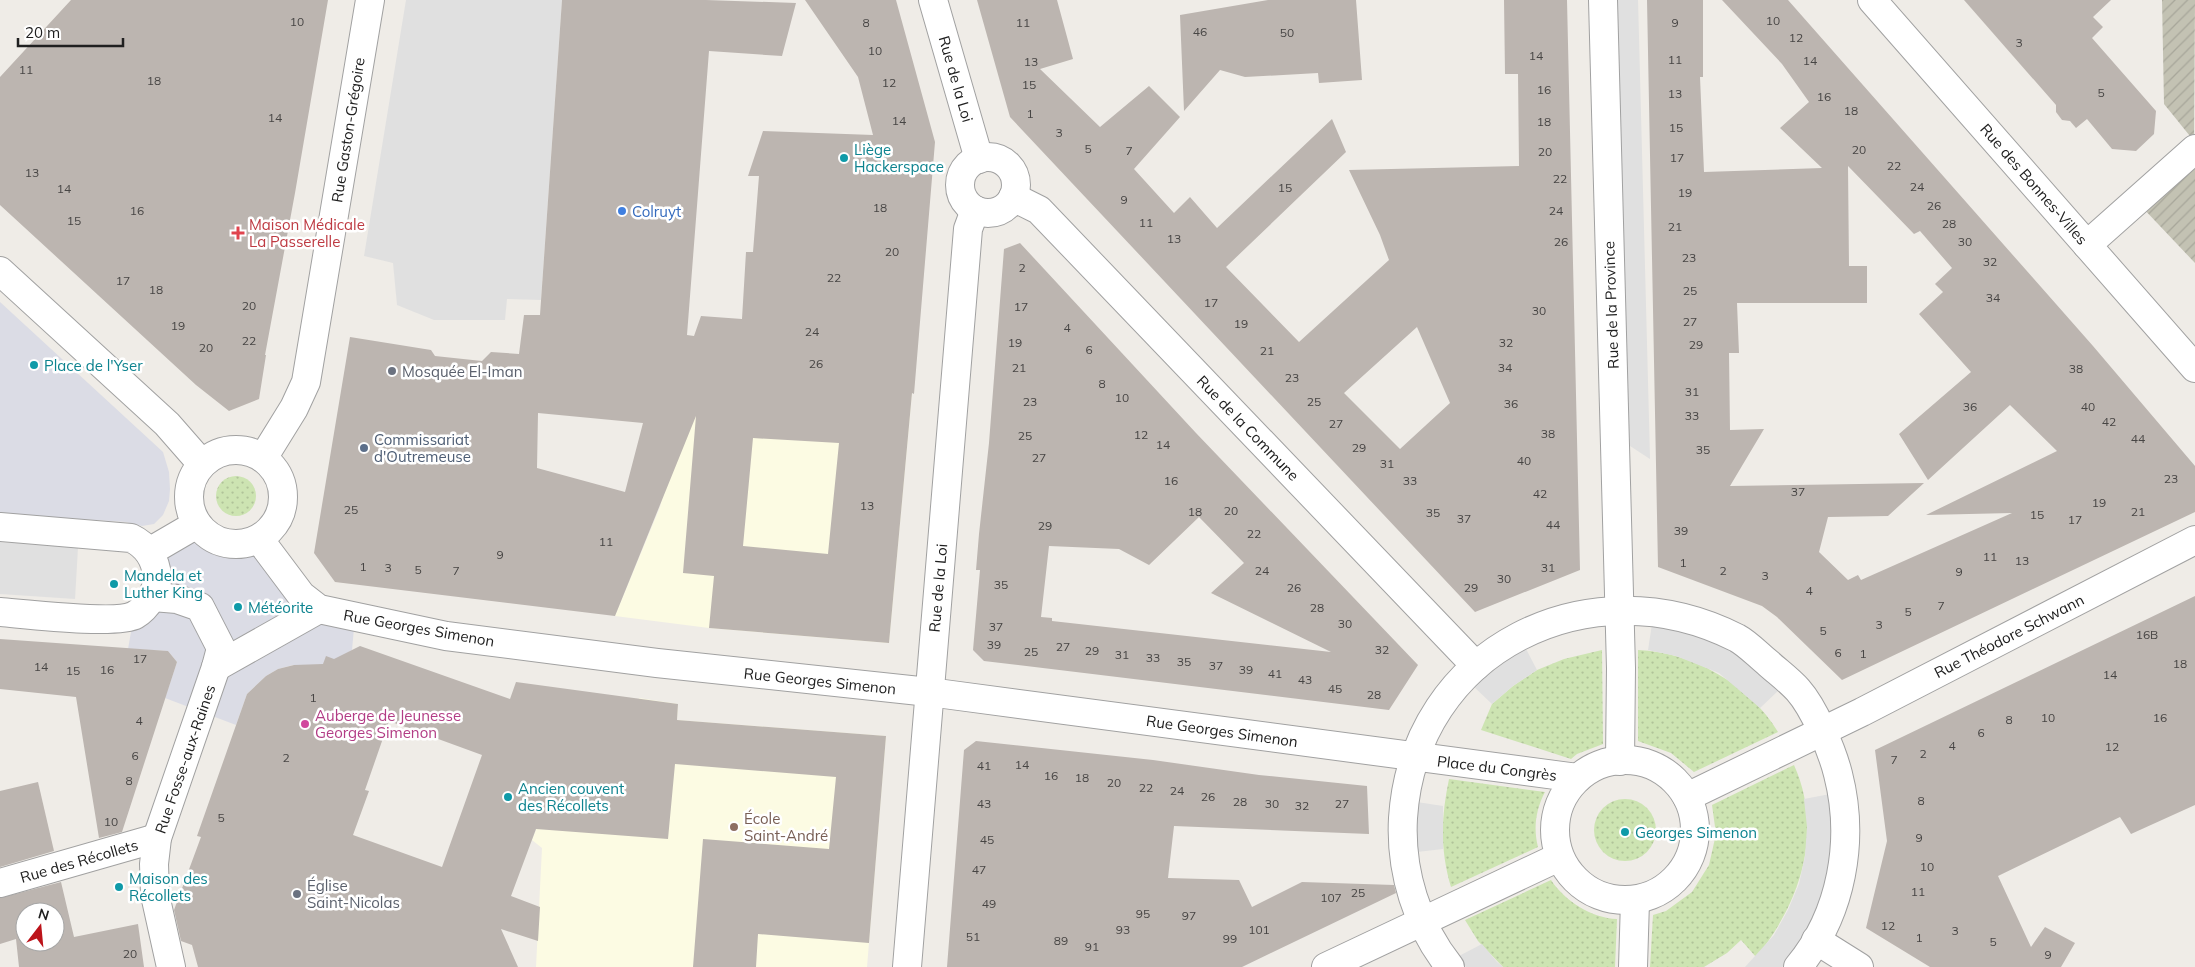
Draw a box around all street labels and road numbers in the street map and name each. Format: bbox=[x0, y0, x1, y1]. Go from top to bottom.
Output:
street label: Rue de la Loi bbox=[935, 34, 977, 124]
street label: Rue Gaston-Grégoire bbox=[327, 56, 369, 204]
street label: Rue des Bonnes-Villes bbox=[1976, 120, 2092, 248]
street label: Rue de la Province bbox=[1599, 241, 1623, 369]
street label: Rue de la Commune bbox=[1193, 371, 1303, 485]
street label: Rue de la Loi bbox=[925, 543, 951, 633]
street label: Rue Théodore Schwann bbox=[1931, 590, 2087, 682]
street label: Rue Georges Simenon bbox=[342, 605, 496, 651]
street label: Rue Georges Simenon bbox=[743, 664, 897, 698]
street label: Rue Fosse-aux-Raines bbox=[151, 682, 219, 836]
street label: Rue Georges Simenon bbox=[1145, 711, 1299, 751]
street label: Place du Congrès bbox=[1436, 751, 1558, 785]
street label: Rue des Récollets bbox=[18, 835, 140, 887]

